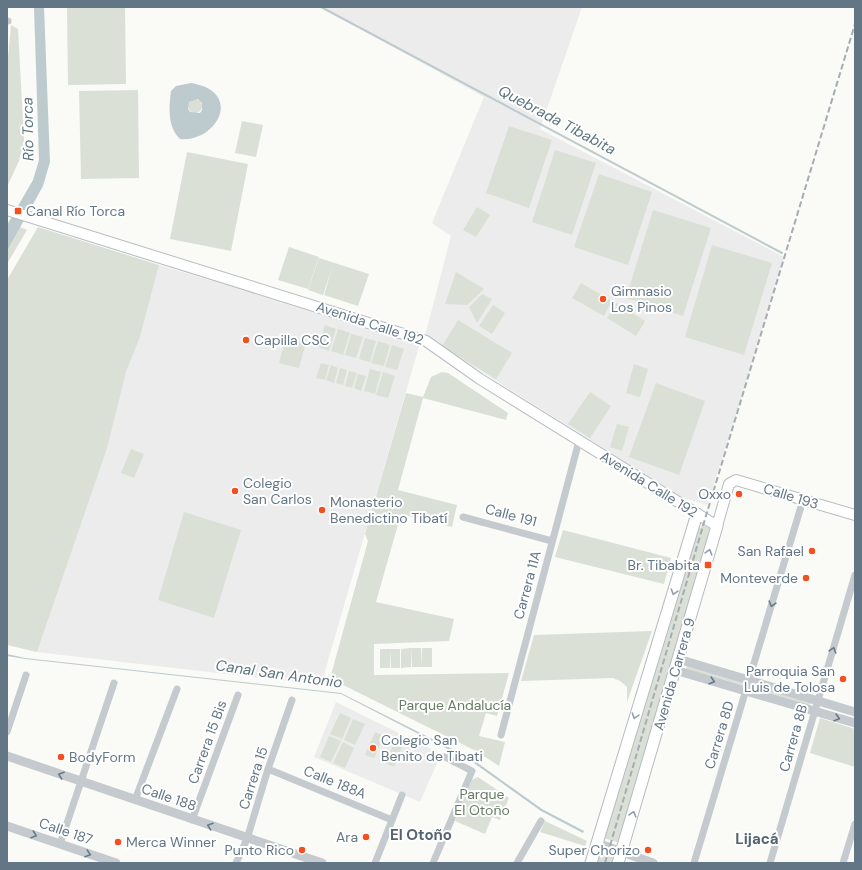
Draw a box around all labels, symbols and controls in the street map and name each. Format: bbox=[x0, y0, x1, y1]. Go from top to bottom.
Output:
water label: Quebrada Tibabita bbox=[495, 81, 619, 159]
water label: Río Torca bbox=[17, 97, 39, 161]
place label: Canal Río Torca bbox=[26, 202, 125, 220]
marker: Canal Río Torca bbox=[13, 206, 23, 216]
place label: Gimnasio Los Pinos bbox=[611, 282, 672, 316]
marker: Gimnasio Los Pinos bbox=[598, 294, 608, 304]
street label: Avenida Calle 192 bbox=[314, 297, 426, 349]
place label: Capilla CSC bbox=[254, 331, 330, 349]
marker: Capilla CSC bbox=[241, 335, 251, 345]
street label: Avenida Calle 192 bbox=[597, 447, 701, 521]
place label: Colegio San Carlos bbox=[243, 474, 312, 508]
street label: Calle 193 bbox=[761, 479, 821, 513]
place label: Oxxo bbox=[698, 485, 731, 503]
marker: Colegio San Carlos bbox=[230, 486, 240, 496]
marker: Oxxo bbox=[734, 489, 744, 499]
place label: Monasterio Benedictino Tibatí bbox=[330, 493, 448, 527]
street label: Calle 191 bbox=[483, 499, 539, 531]
marker: Monasterio Benedictino Tibatí bbox=[317, 505, 327, 515]
place label: San Rafael bbox=[738, 542, 804, 560]
marker: San Rafael bbox=[807, 546, 817, 556]
street label: Carrera 11A bbox=[509, 549, 545, 621]
one-way arrow bbox=[704, 549, 713, 556]
place label: Br. Tibabita bbox=[628, 556, 700, 574]
marker: Br. Tibabita bbox=[703, 560, 713, 570]
place label: Monteverde bbox=[720, 569, 798, 587]
marker: Monteverde bbox=[801, 573, 811, 583]
one-way arrow bbox=[670, 588, 679, 595]
one-way arrow bbox=[768, 600, 777, 607]
street label: Avenida Carrera 9 bbox=[649, 616, 699, 732]
one-way arrow bbox=[828, 647, 837, 654]
water label: Canal San Antonio bbox=[214, 655, 344, 693]
place label: Parroquia San Luis de Tolosa bbox=[744, 662, 835, 696]
marker: Parroquia San Luis de Tolosa bbox=[838, 674, 848, 684]
one-way arrow bbox=[708, 676, 715, 685]
park label: Parque Andalucía bbox=[399, 696, 511, 714]
street label: Carrera 15 Bis bbox=[184, 698, 230, 786]
street label: Carrera 8D bbox=[700, 699, 738, 771]
street label: Carrera 8B bbox=[775, 702, 811, 774]
one-way arrow bbox=[631, 713, 640, 720]
one-way arrow bbox=[833, 713, 840, 722]
place label: Colegio San Benito de Tibati bbox=[381, 731, 483, 765]
marker: Colegio San Benito de Tibati bbox=[368, 743, 378, 753]
street label: Carrera 15 bbox=[234, 744, 272, 812]
place label: BodyForm bbox=[69, 748, 135, 766]
marker: BodyForm bbox=[56, 752, 66, 762]
street label: Calle 188A bbox=[301, 761, 369, 803]
one-way arrow bbox=[58, 771, 65, 780]
street label: Calle 188 bbox=[139, 779, 199, 815]
park label: Parque El Otoño bbox=[454, 785, 510, 819]
one-way arrow bbox=[628, 811, 637, 818]
street label: Calle 187 bbox=[37, 813, 95, 849]
one-way arrow bbox=[207, 822, 214, 831]
district label: El Otoño bbox=[390, 825, 452, 845]
place label: Ara bbox=[336, 828, 358, 846]
district label: Lijacá bbox=[735, 829, 779, 849]
one-way arrow bbox=[30, 830, 37, 839]
marker: Ara bbox=[361, 832, 371, 842]
place label: Merca Winner bbox=[126, 833, 216, 851]
marker: Merca Winner bbox=[113, 837, 123, 847]
place label: Punto Rico bbox=[225, 841, 294, 859]
place label: Super Chorizo bbox=[549, 841, 640, 859]
marker: Punto Rico bbox=[297, 845, 307, 855]
marker: Super Chorizo bbox=[643, 845, 653, 855]
one-way arrow bbox=[84, 849, 91, 857]

